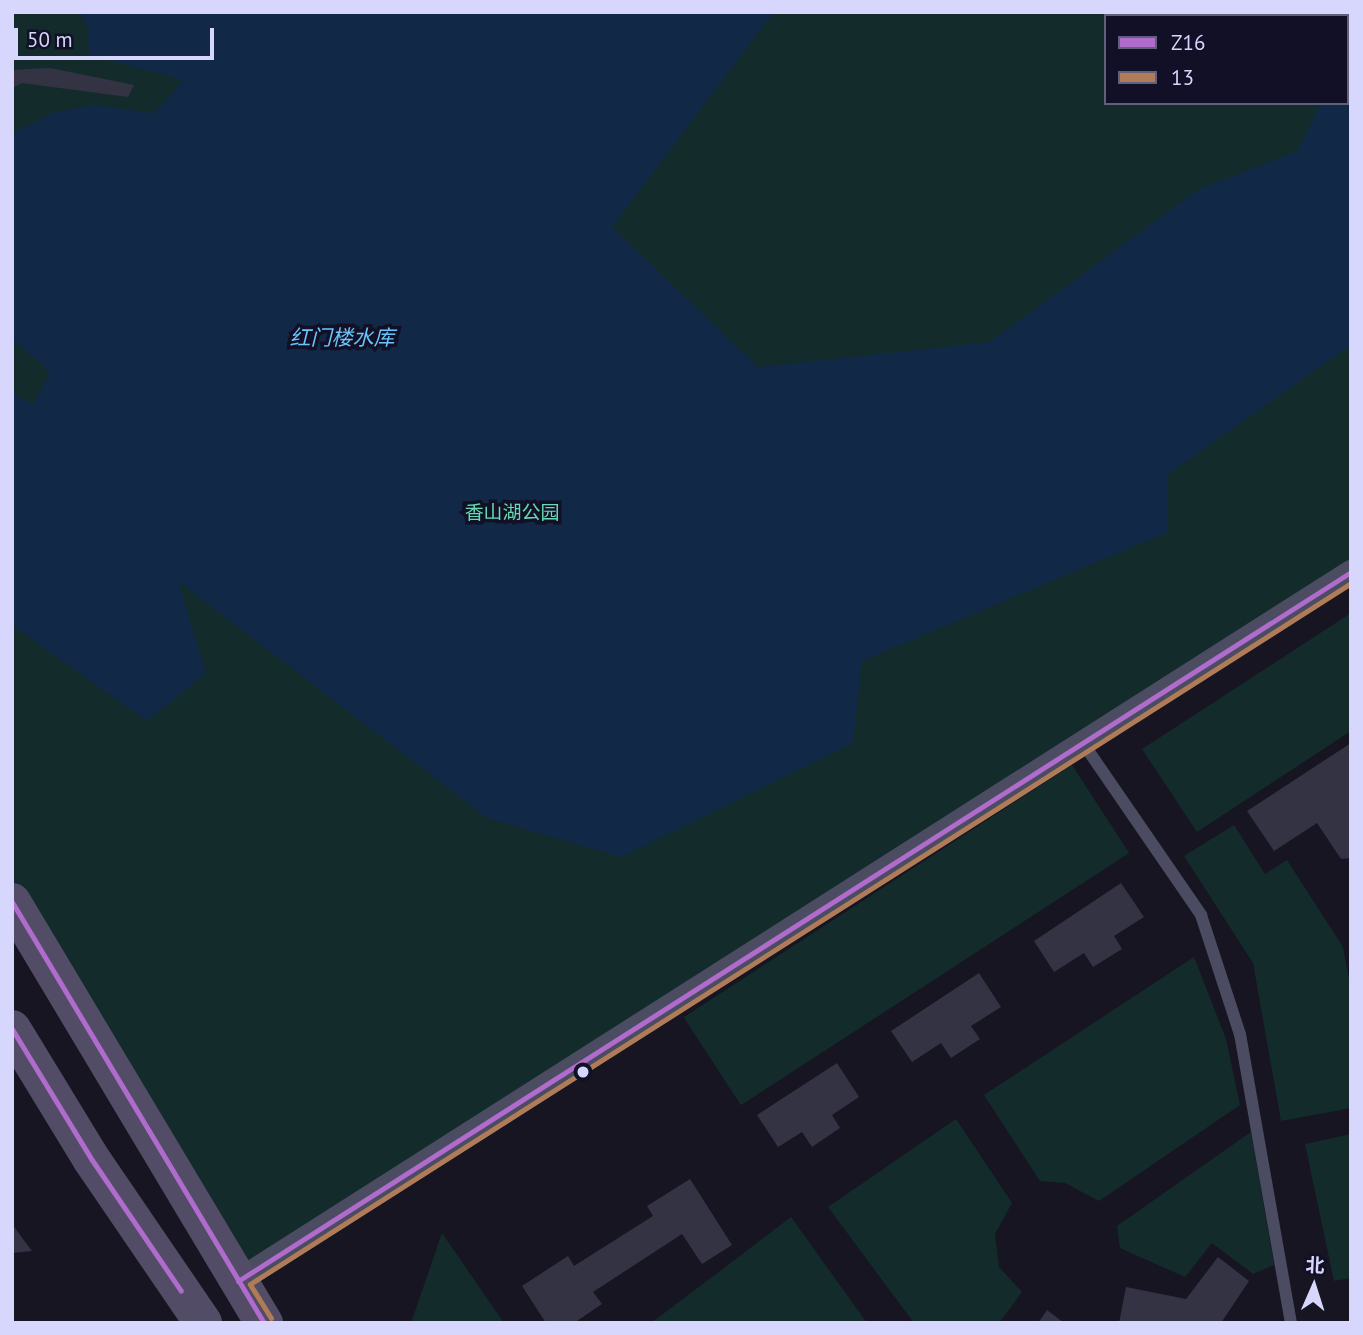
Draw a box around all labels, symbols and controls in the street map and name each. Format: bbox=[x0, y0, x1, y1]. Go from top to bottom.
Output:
scale bar bbox=[18, 14, 217, 58]
legend bbox=[1104, 14, 1349, 105]
text: 50 m bbox=[27, 26, 73, 53]
text: Z16 bbox=[1171, 29, 1205, 56]
text: 13 bbox=[1171, 64, 1194, 91]
water label: 红门楼水库 bbox=[290, 325, 394, 351]
park label: 香山湖公园 bbox=[465, 502, 559, 524]
unlabelled marker bbox=[576, 1065, 590, 1079]
north arrow bbox=[1279, 1251, 1349, 1321]
text: 北 bbox=[1305, 1253, 1325, 1278]

